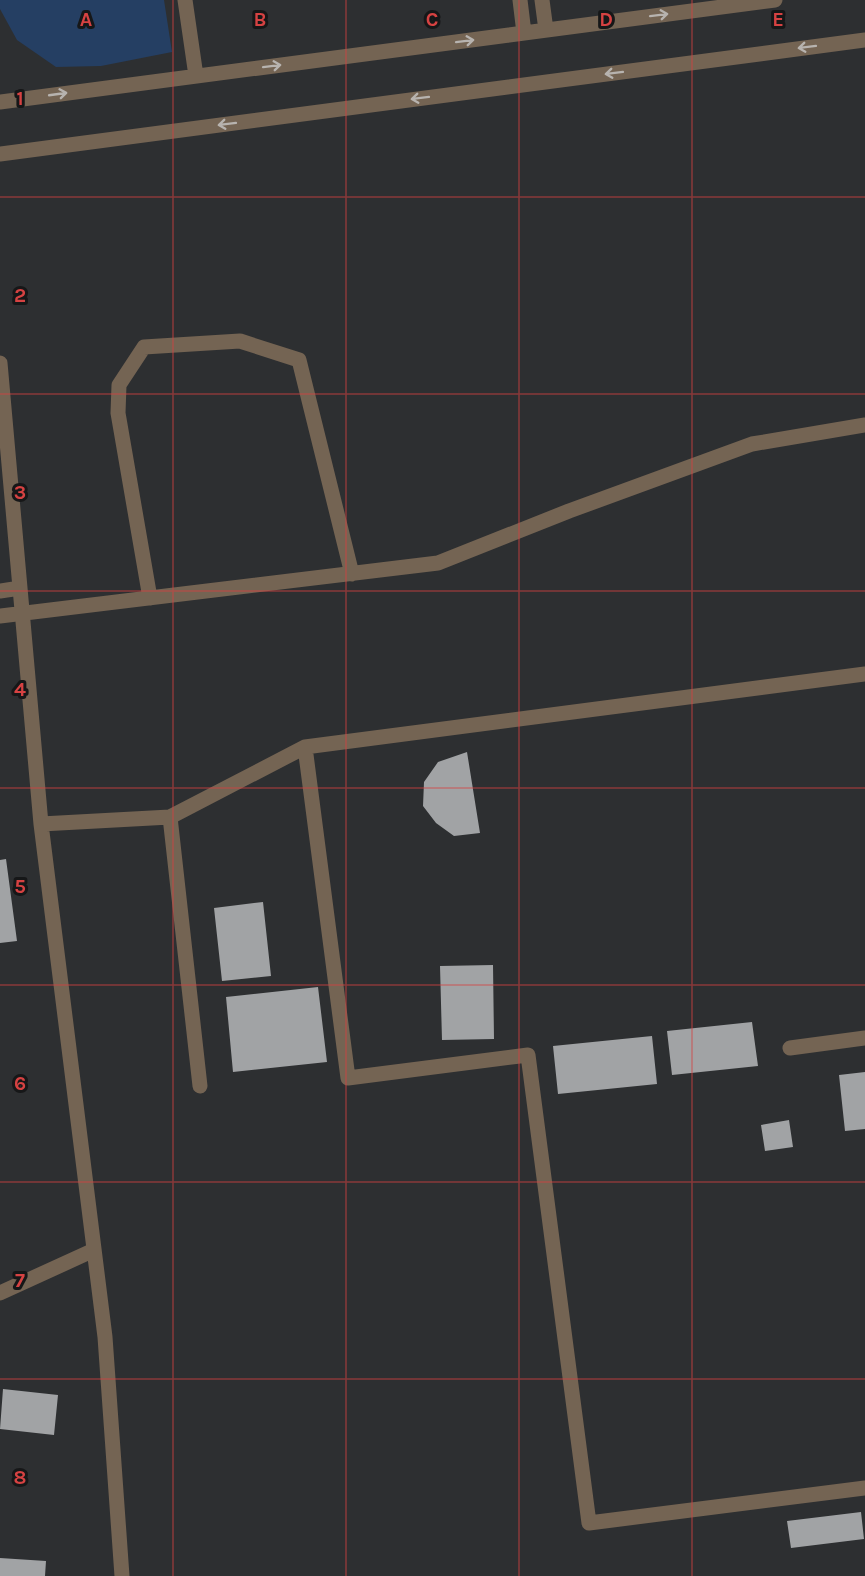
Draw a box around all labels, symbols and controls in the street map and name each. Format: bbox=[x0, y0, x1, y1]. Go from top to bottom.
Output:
text: A bbox=[80, 8, 93, 31]
text: B bbox=[254, 8, 266, 31]
text: C bbox=[426, 8, 438, 31]
text: D bbox=[599, 8, 613, 31]
text: E bbox=[772, 8, 784, 31]
one-way arrow bbox=[648, 10, 668, 21]
one-way arrow bbox=[455, 35, 475, 46]
one-way arrow bbox=[798, 42, 817, 53]
one-way arrow bbox=[262, 61, 282, 72]
one-way arrow bbox=[604, 67, 624, 78]
text: 1 bbox=[16, 87, 24, 110]
one-way arrow bbox=[48, 89, 67, 100]
one-way arrow bbox=[411, 93, 431, 104]
one-way arrow bbox=[218, 118, 237, 129]
text: 2 bbox=[14, 284, 26, 307]
text: 3 bbox=[14, 481, 26, 504]
text: 4 bbox=[14, 678, 26, 701]
text: 5 bbox=[14, 875, 26, 898]
text: 6 bbox=[14, 1072, 26, 1095]
text: 7 bbox=[15, 1269, 25, 1292]
text: 8 bbox=[14, 1466, 26, 1489]

